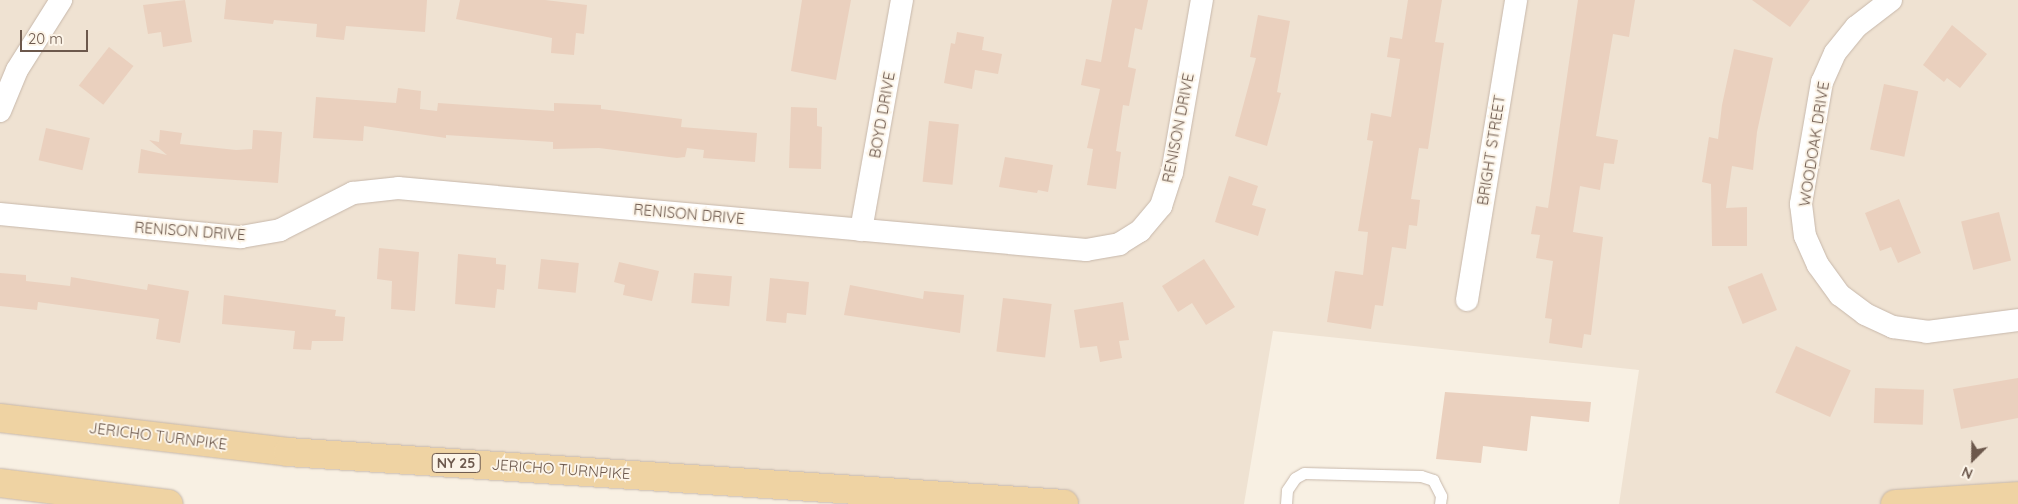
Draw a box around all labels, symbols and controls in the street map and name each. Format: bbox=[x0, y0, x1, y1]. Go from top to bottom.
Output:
scale bar bbox=[22, 20, 90, 52]
text: 20 m bbox=[28, 29, 63, 48]
street label: BOYD DRIVE bbox=[866, 70, 898, 160]
street label: RENISON DRIVE bbox=[1159, 72, 1197, 184]
street label: WOODOAK DRIVE bbox=[1795, 80, 1833, 208]
street label: BRIGHT STREET bbox=[1473, 93, 1509, 207]
street label: RENISON DRIVE bbox=[633, 200, 745, 228]
street label: RENISON DRIVE bbox=[134, 218, 246, 244]
street label: JERICHO TURNPIKE bbox=[88, 419, 228, 453]
north arrow bbox=[1948, 434, 1998, 484]
road number: NY 25 bbox=[431, 452, 481, 474]
street label: JERICHO TURNPIKE bbox=[491, 455, 631, 483]
text: N bbox=[1959, 463, 1975, 483]

